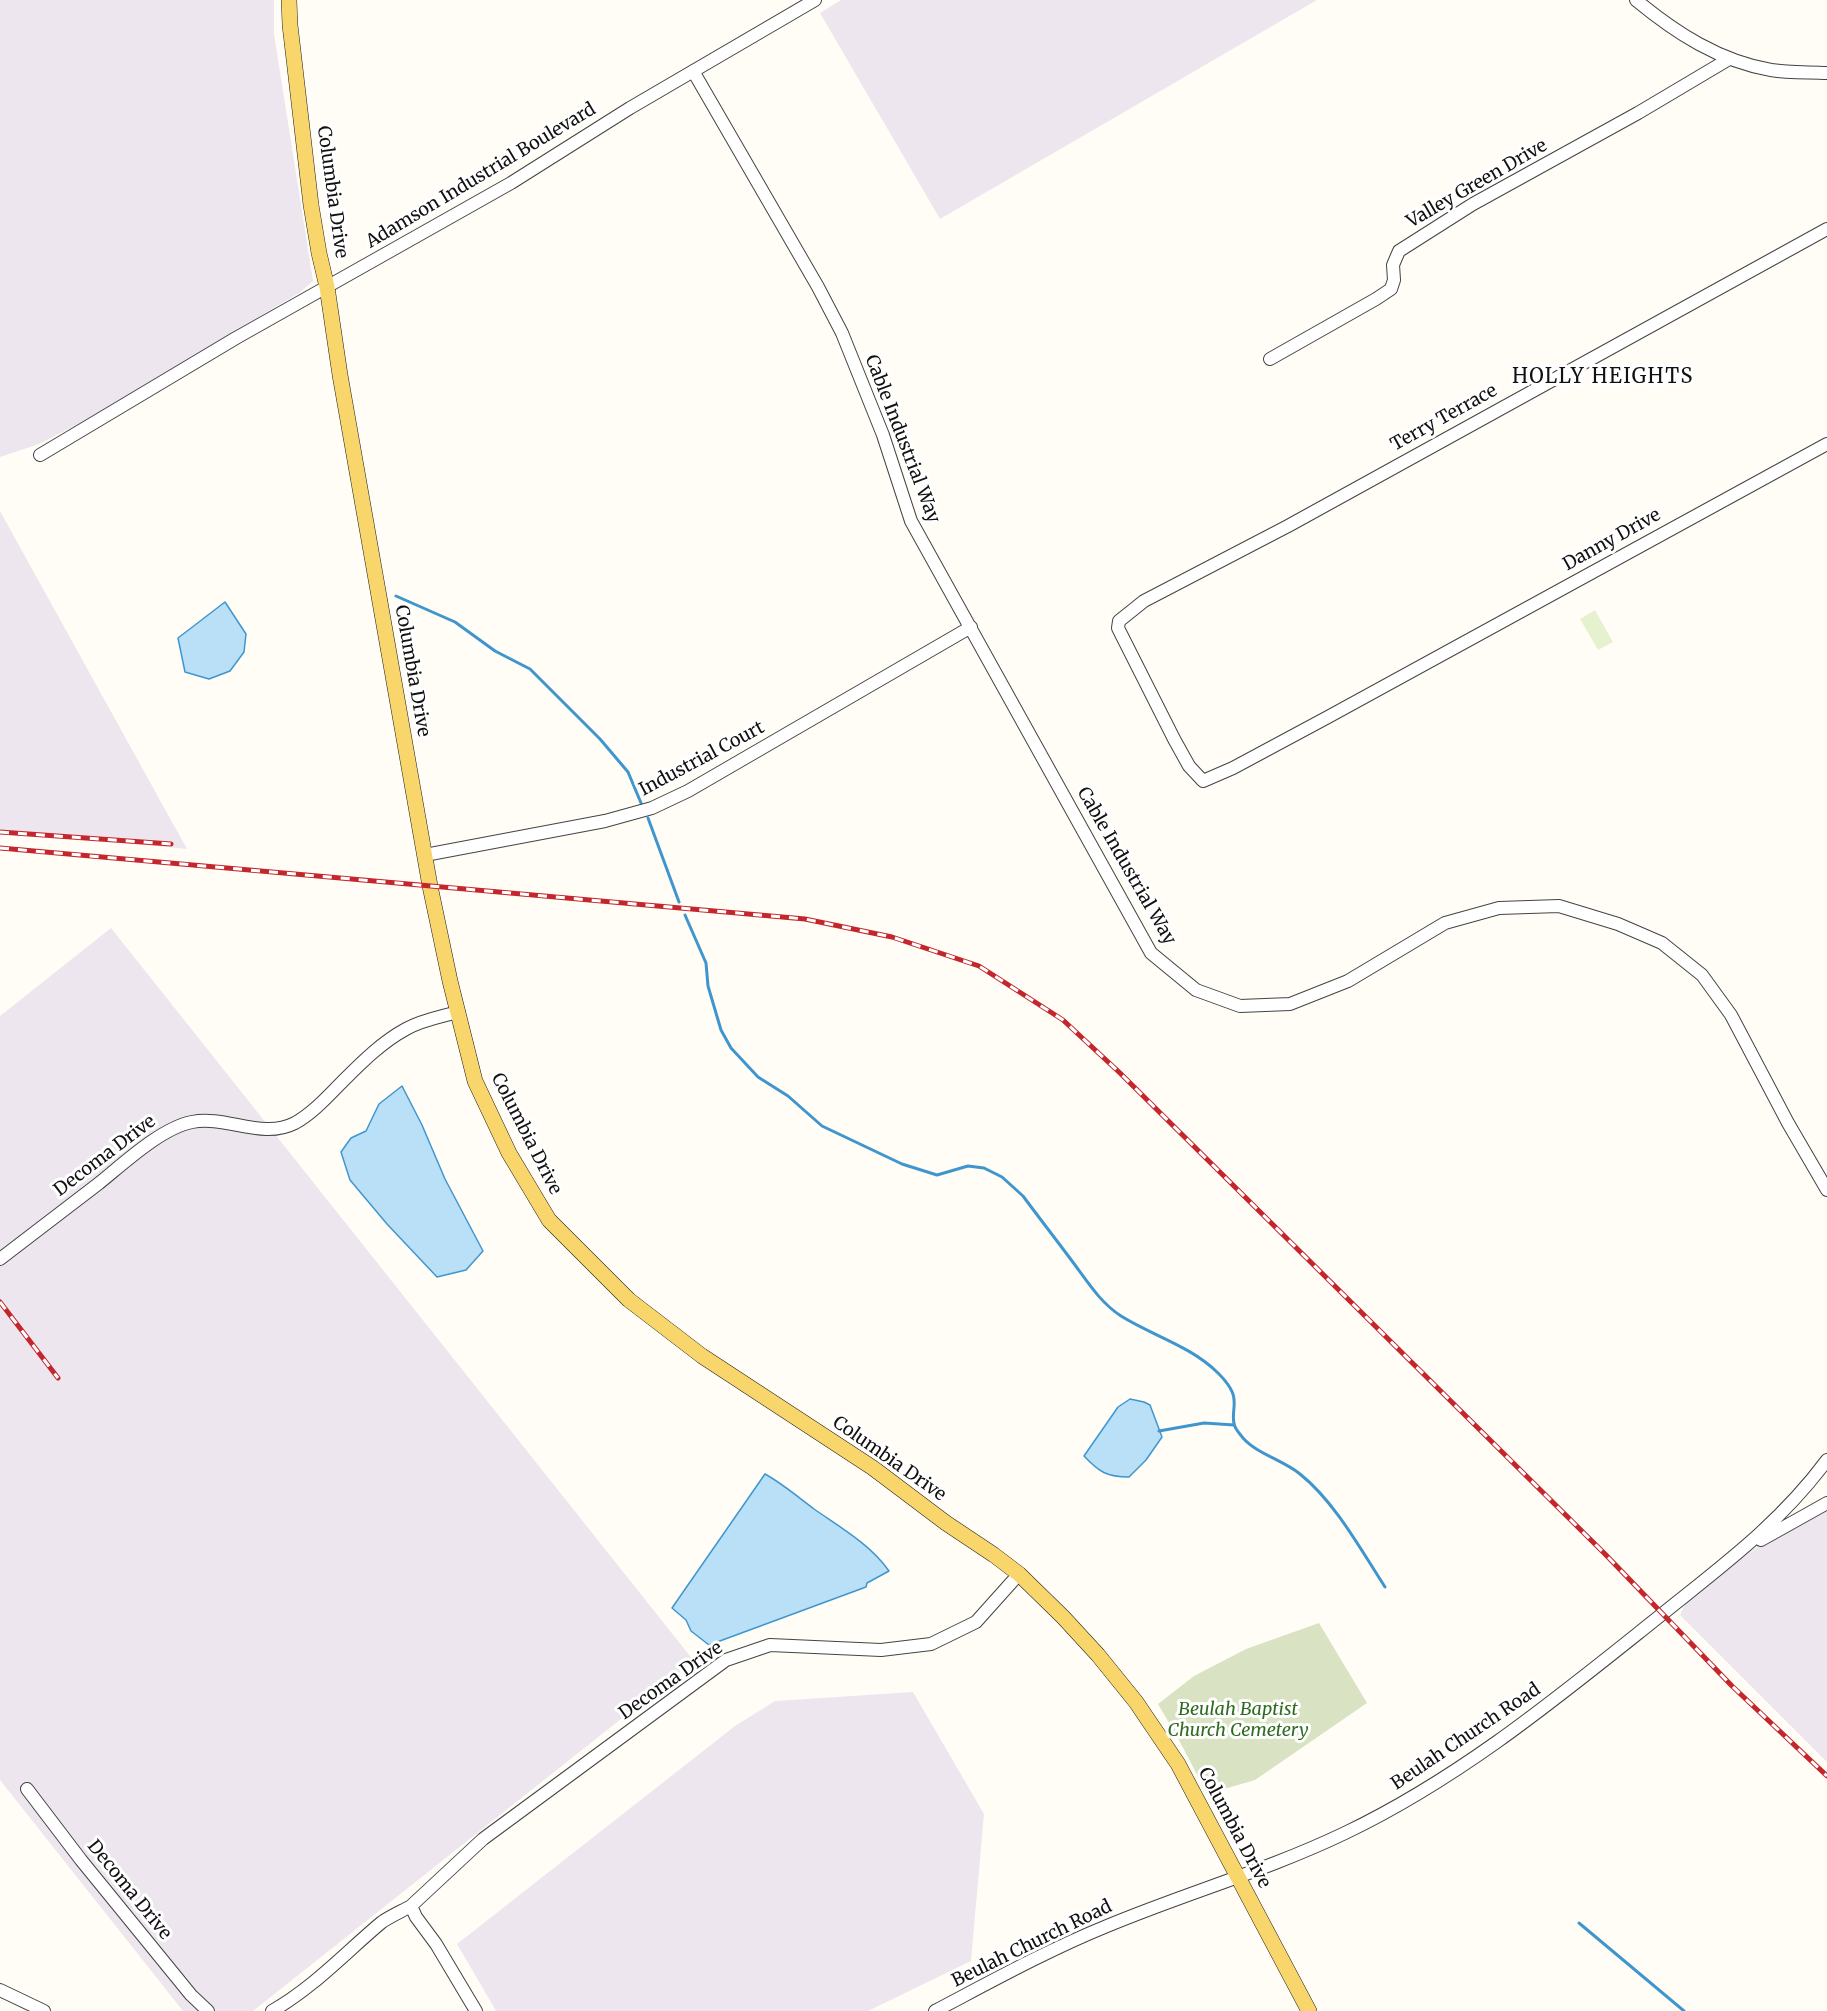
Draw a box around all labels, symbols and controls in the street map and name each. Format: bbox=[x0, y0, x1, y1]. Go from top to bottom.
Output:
street label: Adamson Industrial Boulevard bbox=[362, 99, 600, 253]
street label: Columbia Drive bbox=[312, 124, 352, 260]
street label: Valley Green Drive bbox=[1403, 135, 1551, 233]
street label: Cable Industrial Way bbox=[860, 352, 944, 526]
district label: HOLLY HEIGHTS bbox=[1512, 365, 1694, 389]
street label: Terry Terrace bbox=[1387, 380, 1501, 456]
street label: Danny Drive bbox=[1559, 504, 1665, 576]
street label: Columbia Drive bbox=[390, 603, 434, 739]
street label: Industrial Court bbox=[636, 717, 768, 801]
street label: Cable Industrial Way bbox=[1072, 783, 1180, 949]
street label: Columbia Drive bbox=[486, 1070, 566, 1198]
street label: Decoma Drive bbox=[50, 1111, 160, 1201]
street label: Columbia Drive bbox=[828, 1412, 950, 1506]
street label: Decoma Drive bbox=[615, 1637, 727, 1725]
street label: Beulah Church Road bbox=[1387, 1679, 1545, 1795]
park label: Beulah Baptist Church Cemetery bbox=[1168, 1699, 1308, 1742]
street label: Columbia Drive bbox=[1193, 1764, 1275, 1892]
street label: Decoma Drive bbox=[82, 1836, 176, 1944]
street label: Beulah Church Road bbox=[949, 1896, 1115, 1992]

